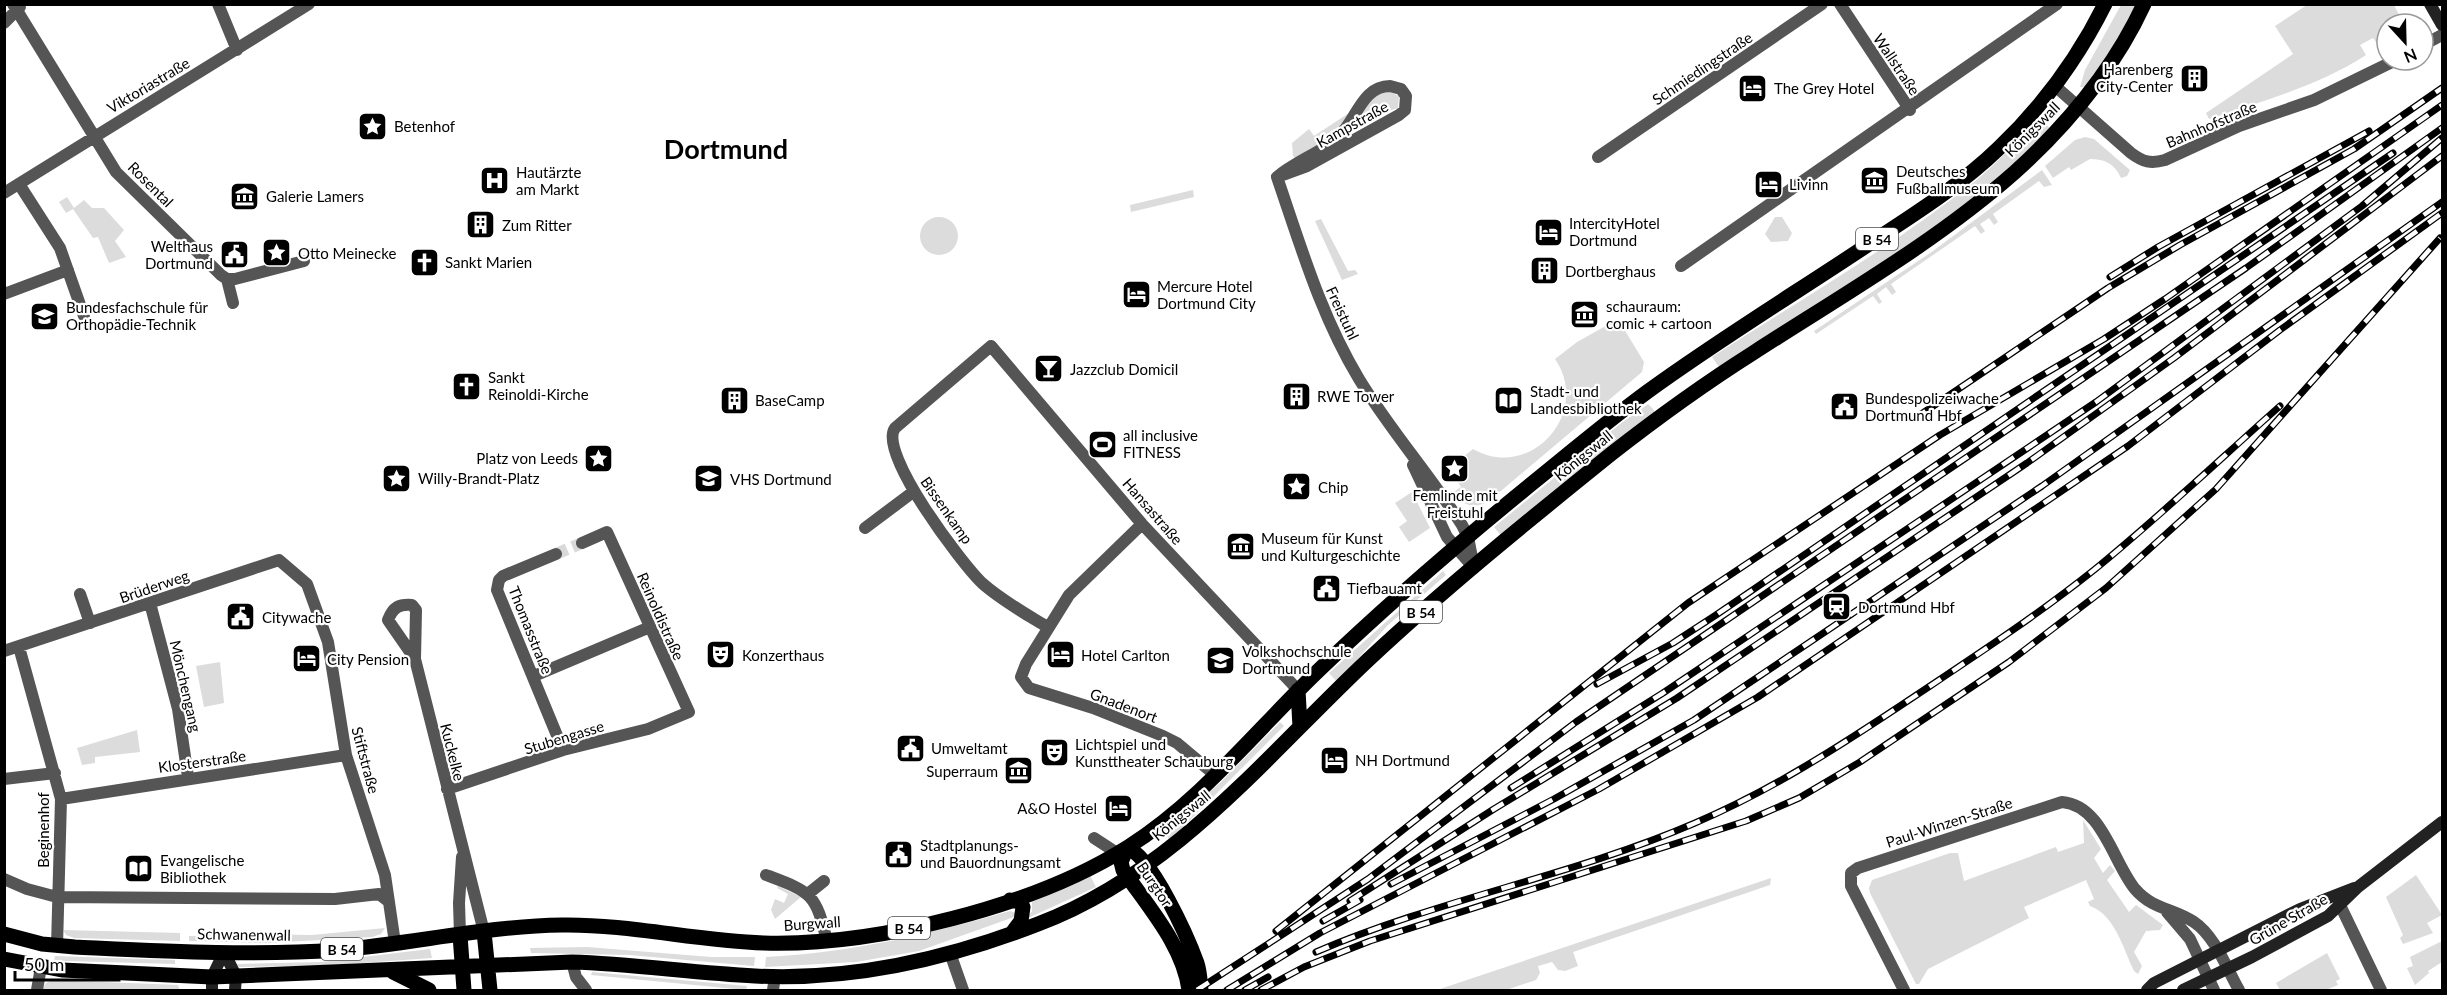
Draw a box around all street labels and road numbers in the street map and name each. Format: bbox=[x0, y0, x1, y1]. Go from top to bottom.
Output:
street label: Schmiedingstraße bbox=[1648, 28, 1756, 108]
street label: Wallstraße bbox=[1870, 30, 1924, 98]
street label: Viktoriastraße bbox=[103, 53, 193, 117]
street label: Kampstraße bbox=[1313, 97, 1391, 151]
street label: Bahnhofstraße bbox=[2163, 97, 2259, 151]
street label: Königswall bbox=[2001, 98, 2063, 160]
street label: Rosental bbox=[125, 158, 177, 210]
road number: B 54 bbox=[1856, 228, 1898, 250]
street label: Freistuhl bbox=[1323, 284, 1363, 342]
street label: Königswall bbox=[1550, 426, 1616, 484]
street label: Bissenkamp bbox=[917, 473, 977, 547]
street label: Hansastraße bbox=[1119, 474, 1187, 548]
street label: Brüderweg bbox=[117, 566, 191, 606]
street label: Reinoldistraße bbox=[634, 569, 688, 663]
street label: Thomasstraße bbox=[505, 583, 557, 677]
road number: B 54 bbox=[1400, 601, 1442, 623]
street label: Mönchengang bbox=[167, 638, 205, 734]
street label: Gnadenort bbox=[1088, 684, 1161, 726]
street label: Stubengasse bbox=[522, 716, 606, 758]
street label: Kuckelke bbox=[437, 721, 469, 783]
street label: Stiftstraße bbox=[348, 725, 384, 796]
street label: Klosterstraße bbox=[157, 746, 247, 776]
street label: Königswall bbox=[1148, 786, 1214, 844]
street label: Beginenhof bbox=[34, 791, 52, 868]
street label: Paul-Winzen-Straße bbox=[1883, 793, 2015, 851]
street label: Burgtor bbox=[1133, 858, 1177, 910]
street label: Grüne Straße bbox=[2246, 889, 2330, 949]
street label: Burgwall bbox=[783, 912, 841, 934]
road number: B 54 bbox=[888, 917, 930, 939]
street label: Schwanenwall bbox=[197, 924, 291, 944]
road number: B 54 bbox=[321, 938, 363, 960]

